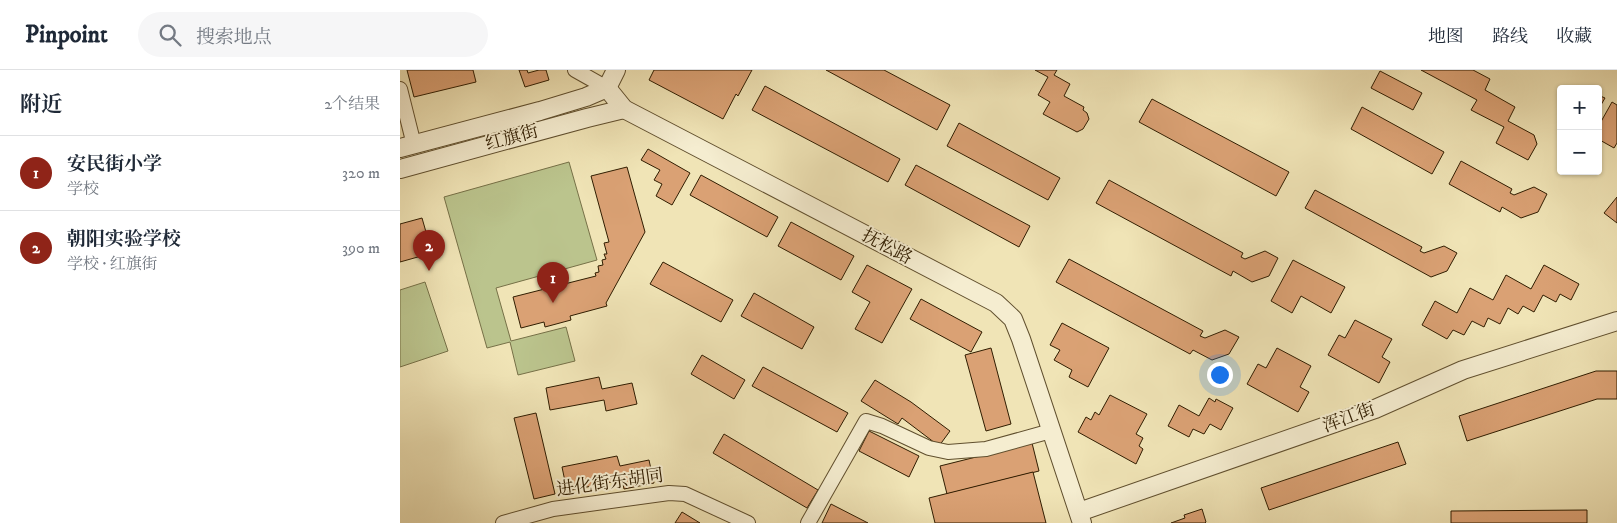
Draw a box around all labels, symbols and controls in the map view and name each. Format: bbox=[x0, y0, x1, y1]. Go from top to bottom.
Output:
search box bbox=[138, 12, 488, 57]
text: Pinpoint bbox=[25, 20, 108, 50]
icon: search bbox=[156, 21, 184, 49]
text: 搜索地点 bbox=[196, 26, 272, 49]
text: 地图 bbox=[1428, 26, 1464, 48]
text: 路线 bbox=[1492, 26, 1528, 48]
text: 收藏 bbox=[1556, 26, 1592, 48]
map controls bbox=[1557, 85, 1602, 175]
button: + bbox=[1557, 85, 1602, 130]
text: 附近 bbox=[20, 92, 62, 118]
text: 2个结果 bbox=[324, 94, 380, 114]
street label: 红旗街 bbox=[483, 120, 541, 156]
button: − bbox=[1557, 130, 1602, 175]
text: 安民街小学 bbox=[67, 153, 162, 176]
text: 1 bbox=[33, 163, 39, 183]
text: 320 m bbox=[342, 163, 380, 183]
text: 学校 bbox=[67, 179, 99, 199]
street label: 抚松路 bbox=[858, 225, 916, 269]
text: 朝阳实验学校 bbox=[67, 228, 181, 251]
pin: 2 bbox=[413, 230, 445, 271]
text: 2 bbox=[32, 238, 40, 258]
text: 390 m bbox=[342, 238, 380, 258]
text: 学校 · 红旗街 bbox=[67, 254, 158, 274]
pin: 1 bbox=[537, 262, 569, 303]
your location bbox=[1207, 362, 1233, 388]
street label: 浑江街 bbox=[1320, 398, 1378, 438]
street label: 进化街东胡同 bbox=[555, 465, 665, 501]

